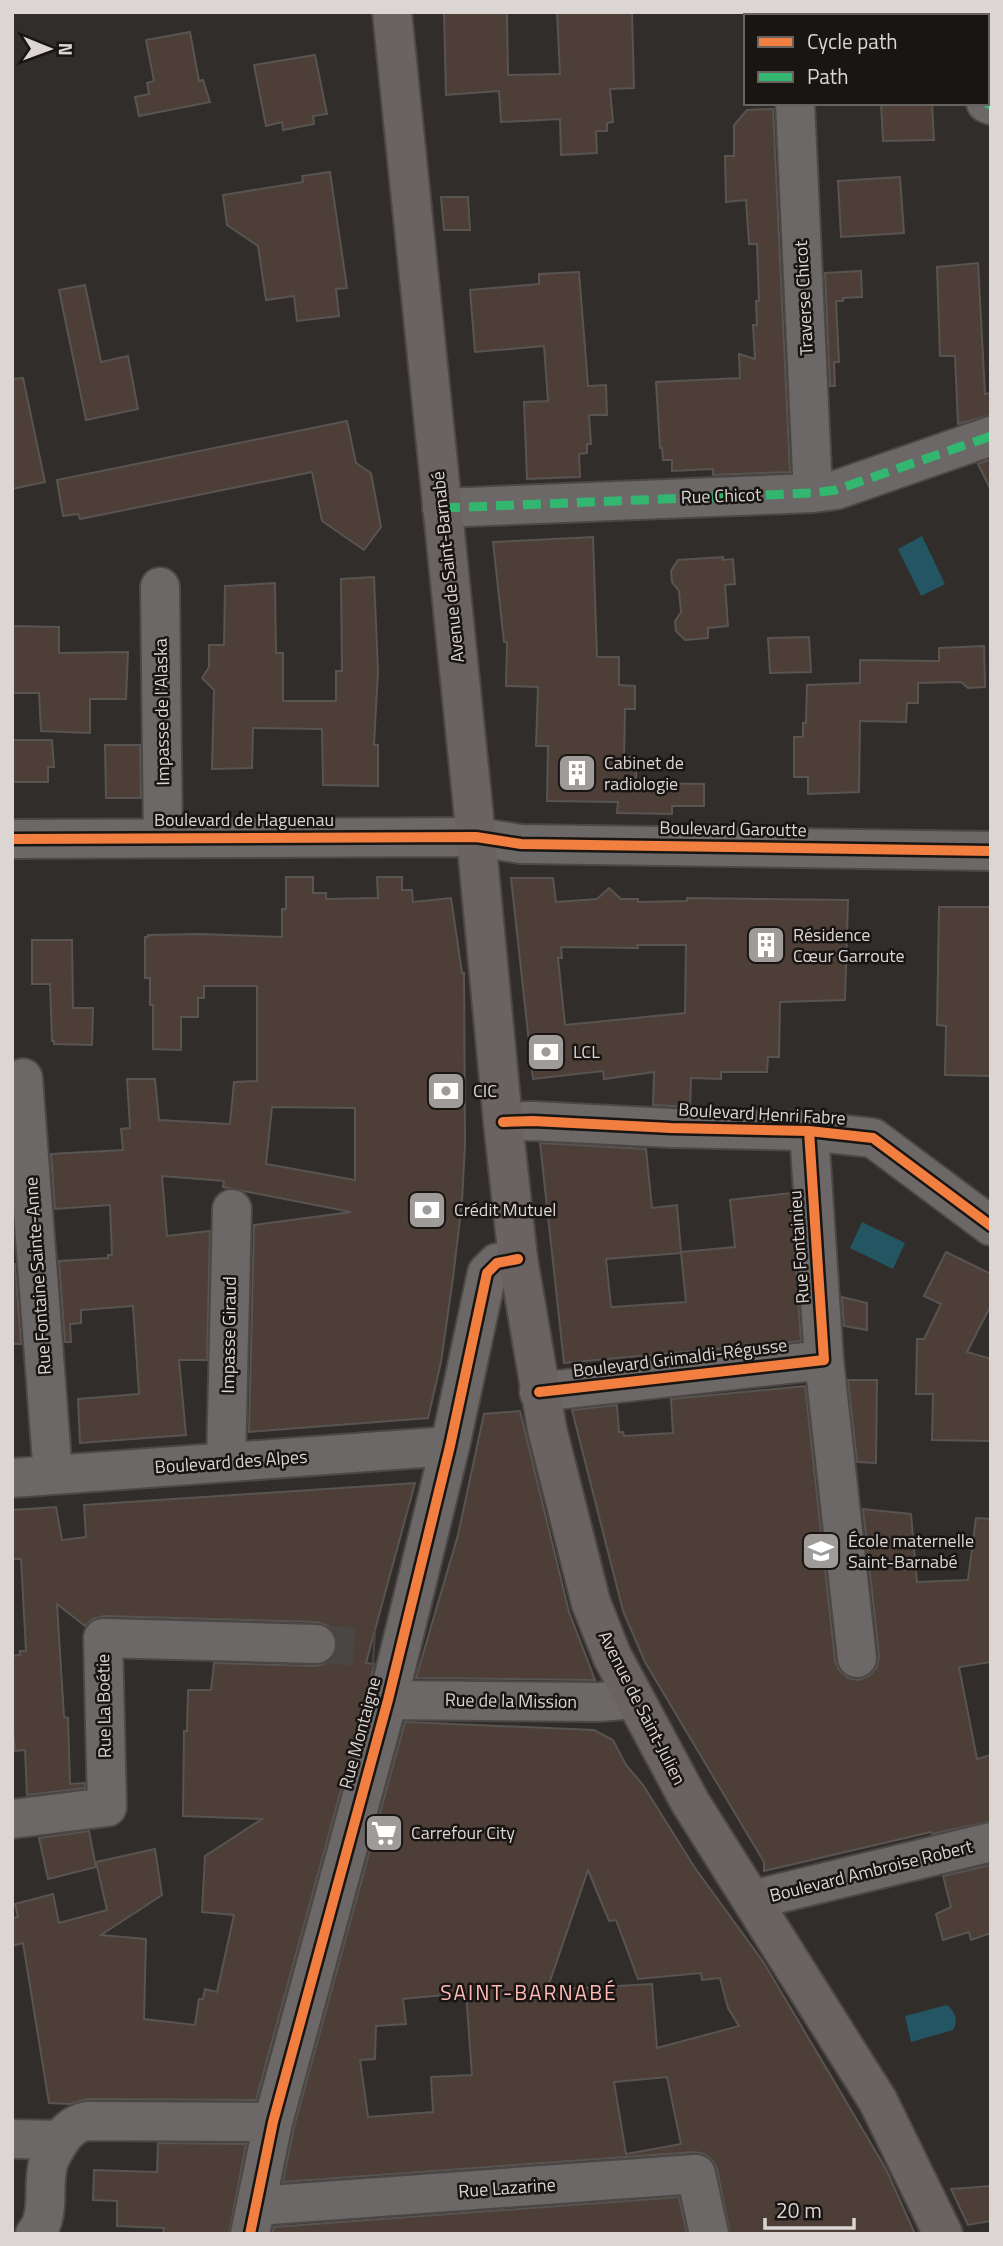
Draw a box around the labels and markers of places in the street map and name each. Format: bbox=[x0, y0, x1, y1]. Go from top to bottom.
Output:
place label: Cabinet de radiologie bbox=[604, 749, 684, 797]
building icon: Cabinet de radiologie bbox=[556, 752, 598, 794]
place label: Résidence Cœur Garroute bbox=[793, 921, 905, 969]
building icon: Résidence Cœur Garroute bbox=[745, 924, 787, 966]
bank icon: LCL bbox=[525, 1031, 567, 1073]
place label: LCL bbox=[573, 1038, 600, 1065]
bank icon: CIC bbox=[425, 1070, 467, 1112]
place label: CIC bbox=[473, 1077, 497, 1104]
bank icon: Crédit Mutuel bbox=[406, 1189, 448, 1231]
place label: Crédit Mutuel bbox=[454, 1196, 556, 1223]
place label: École maternelle Saint-Barnabé bbox=[848, 1527, 974, 1575]
school or university icon: École maternelle Saint-Barnabé bbox=[800, 1530, 842, 1572]
supermarket icon: Carrefour City bbox=[363, 1812, 405, 1854]
place label: Carrefour City bbox=[411, 1819, 515, 1846]

